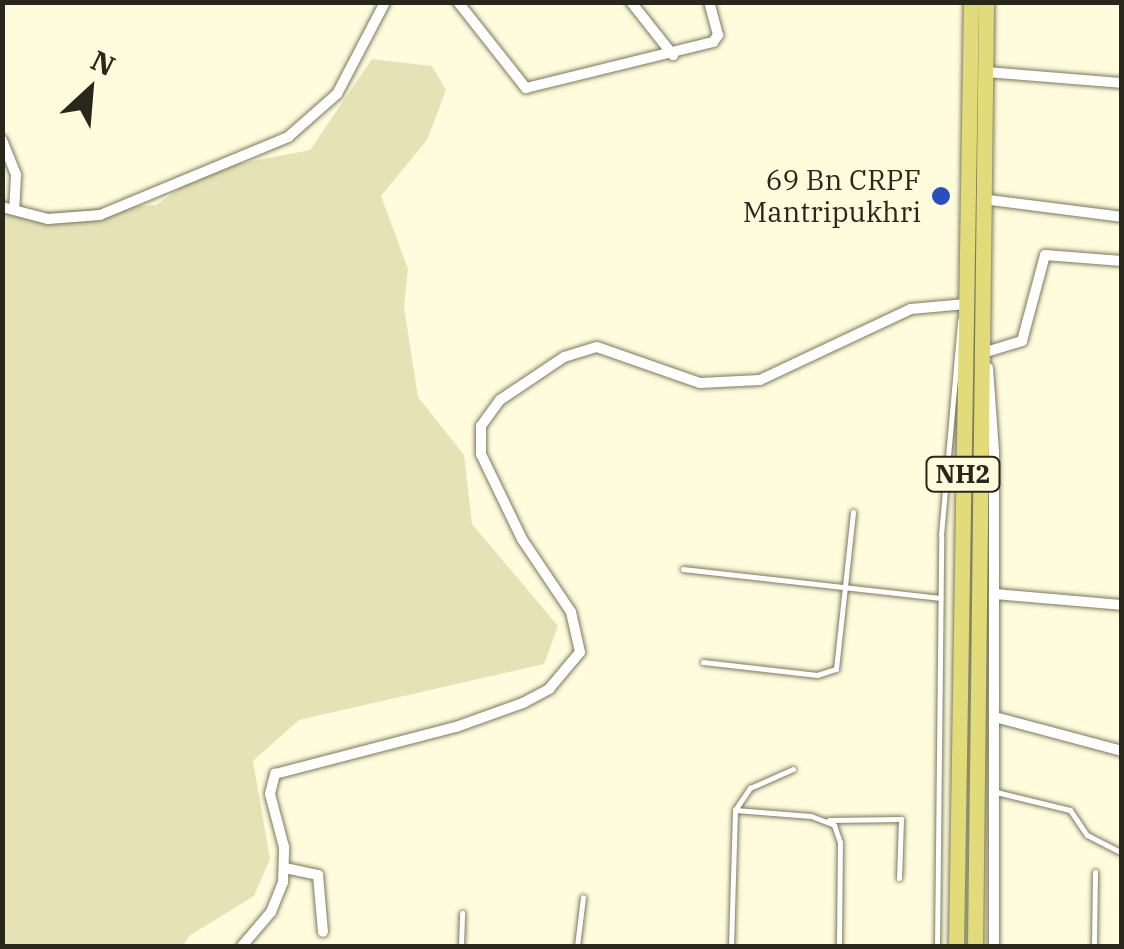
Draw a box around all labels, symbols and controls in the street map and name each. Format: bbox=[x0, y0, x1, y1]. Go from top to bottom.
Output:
north arrow bbox=[40, 40, 140, 140]
text: N bbox=[85, 41, 121, 84]
place label: 69 Bn CRPF Mantripukhri bbox=[743, 163, 921, 229]
marker: 69 Bn CRPF Mantripukhri bbox=[930, 185, 952, 207]
road number: NH2 bbox=[923, 454, 1003, 494]

